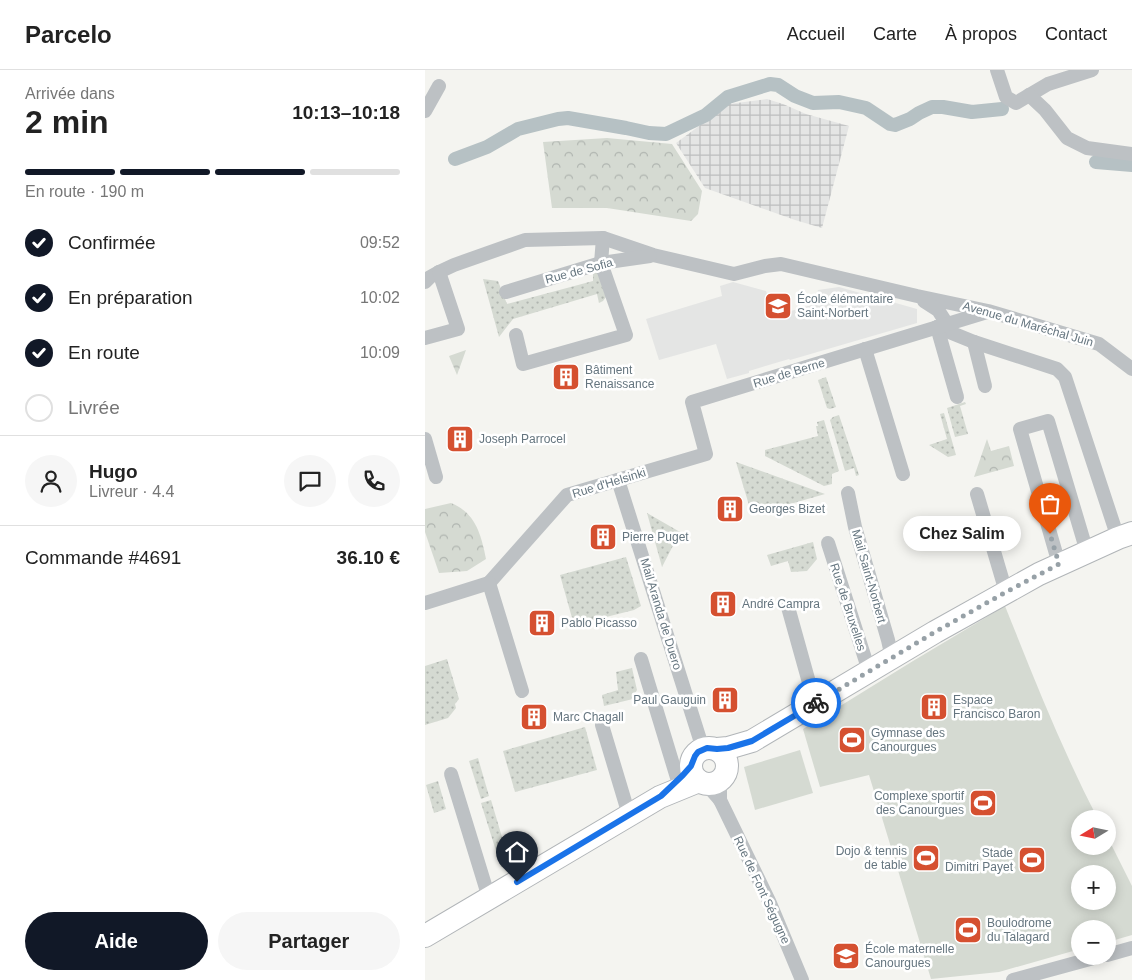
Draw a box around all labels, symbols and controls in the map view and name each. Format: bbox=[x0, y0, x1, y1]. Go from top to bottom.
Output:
text: Parcelo bbox=[25, 21, 112, 48]
text: Accueil bbox=[787, 24, 845, 44]
text: Carte bbox=[873, 24, 917, 44]
text: À propos bbox=[945, 24, 1017, 44]
text: Contact bbox=[1045, 24, 1107, 44]
text: Arrivée dans bbox=[25, 85, 115, 102]
text: 10:13–10:18 bbox=[292, 102, 400, 123]
text: 2 min bbox=[25, 104, 109, 140]
text: En route · 190 m bbox=[25, 183, 144, 200]
icon: check bbox=[25, 229, 53, 257]
text: Confirmée bbox=[68, 232, 156, 253]
text: 09:52 bbox=[360, 234, 400, 251]
street label: Rue de Sofia bbox=[544, 255, 615, 287]
icon: check bbox=[25, 284, 53, 312]
text: En préparation bbox=[68, 287, 193, 308]
text: 10:02 bbox=[360, 289, 400, 306]
school or university icon: École élémentaire Saint-Norbert bbox=[763, 291, 793, 321]
place label: École élémentaire Saint-Norbert bbox=[797, 291, 893, 320]
street label: Avenue du Maréchal Juin bbox=[961, 299, 1095, 349]
icon: check bbox=[25, 339, 53, 367]
text: En route bbox=[68, 342, 140, 363]
text: 10:09 bbox=[360, 344, 400, 361]
street label: Rue de Berne bbox=[752, 355, 827, 391]
building icon: Bâtiment Renaissance bbox=[551, 362, 581, 392]
place label: Bâtiment Renaissance bbox=[585, 363, 655, 391]
text: Livrée bbox=[68, 397, 120, 418]
building icon: Joseph Parrocel bbox=[445, 424, 475, 454]
place label: Joseph Parrocel bbox=[479, 432, 566, 446]
button: person bbox=[25, 455, 77, 507]
button: chat bbox=[284, 455, 336, 507]
button: phone bbox=[348, 455, 400, 507]
text: Hugo bbox=[89, 461, 138, 482]
street label: Rue d'Helsinki bbox=[570, 465, 648, 501]
text: Livreur · 4.4 bbox=[89, 483, 174, 500]
pin bbox=[1029, 483, 1071, 534]
icon: bag bbox=[1036, 490, 1064, 518]
building icon: Georges Bizet bbox=[715, 494, 745, 524]
place label: Georges Bizet bbox=[749, 502, 826, 516]
callout: Chez Salim bbox=[903, 516, 1020, 552]
building icon: Pierre Puget bbox=[588, 522, 618, 552]
text: Chez Salim bbox=[919, 525, 1005, 542]
street label: Mail Saint-Norbert bbox=[849, 528, 889, 625]
place label: Pierre Puget bbox=[622, 530, 689, 544]
text: Commande #4691 bbox=[25, 547, 181, 568]
text: 36.10 € bbox=[337, 547, 400, 568]
street label: Mail Aranda de Duero bbox=[637, 556, 685, 672]
street label: Rue de Bruxelles bbox=[827, 561, 869, 653]
building icon: André Campra bbox=[708, 589, 738, 619]
place label: André Campra bbox=[742, 597, 820, 611]
building icon: Pablo Picasso bbox=[527, 608, 557, 638]
place label: Pablo Picasso bbox=[561, 616, 637, 630]
courier bbox=[791, 678, 841, 728]
building icon: Paul Gauguin bbox=[710, 685, 740, 715]
icon: bike bbox=[802, 689, 830, 717]
building icon: Espace Francisco Baron bbox=[919, 692, 949, 722]
place label: Paul Gauguin bbox=[633, 693, 706, 707]
place label: Espace Francisco Baron bbox=[953, 693, 1040, 721]
building icon: Marc Chagall bbox=[519, 702, 549, 732]
place label: Marc Chagall bbox=[553, 710, 624, 724]
sports icon: Gymnase des Canourgues bbox=[837, 725, 867, 755]
place label: Gymnase des Canourgues bbox=[871, 726, 945, 754]
sports icon: Complexe sportif des Canourgues bbox=[968, 788, 998, 818]
place label: Complexe sportif des Canourgues bbox=[874, 789, 965, 817]
north arrow bbox=[1071, 810, 1116, 855]
map controls bbox=[1071, 810, 1116, 965]
pin bbox=[496, 831, 538, 882]
street label: Rue de Font Ségugne bbox=[731, 834, 793, 946]
icon: home bbox=[503, 838, 531, 866]
sports icon: Dojo & tennis de table bbox=[911, 843, 941, 873]
place label: Dojo & tennis de table bbox=[836, 844, 907, 872]
sports icon: Stade Dimitri Payet bbox=[1017, 845, 1047, 875]
place label: Stade Dimitri Payet bbox=[945, 846, 1014, 874]
button: + bbox=[1071, 865, 1116, 910]
button: Aide bbox=[25, 912, 208, 970]
button: Partager bbox=[218, 912, 400, 970]
sports icon: Boulodrome du Talagard bbox=[953, 915, 983, 945]
place label: Boulodrome du Talagard bbox=[987, 916, 1052, 944]
button: − bbox=[1071, 920, 1116, 965]
school or university icon: École maternelle Canourgues bbox=[831, 941, 861, 971]
place label: École maternelle Canourgues bbox=[865, 941, 955, 970]

